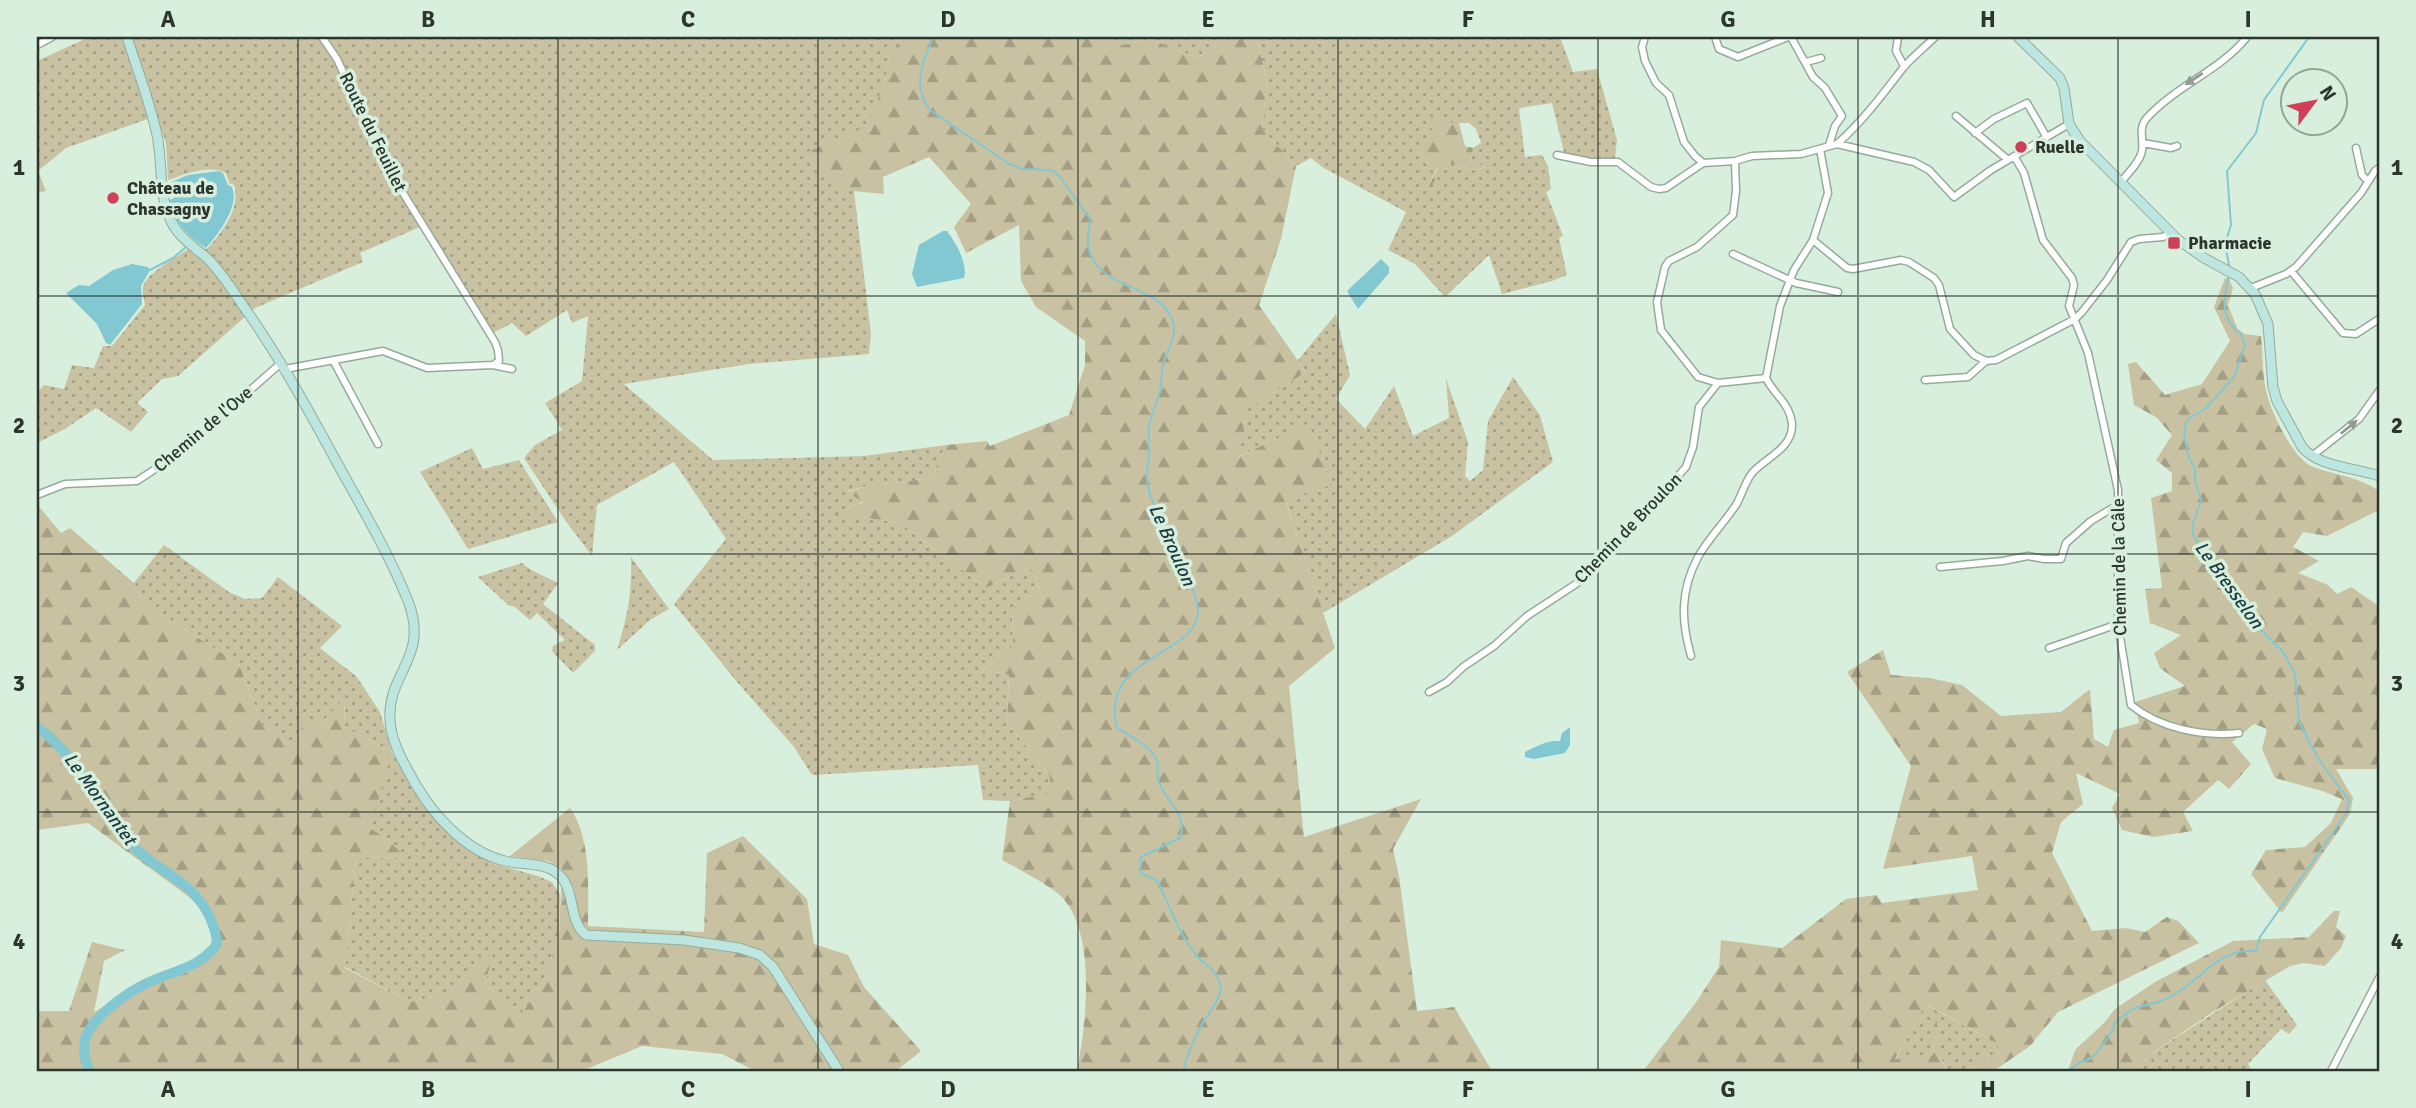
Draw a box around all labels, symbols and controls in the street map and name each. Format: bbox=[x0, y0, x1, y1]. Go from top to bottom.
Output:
text: A bbox=[161, 5, 176, 34]
text: B bbox=[421, 5, 435, 34]
text: C bbox=[681, 5, 695, 34]
text: D bbox=[940, 5, 956, 34]
text: E bbox=[1201, 5, 1215, 34]
text: F bbox=[1462, 5, 1474, 34]
text: G bbox=[1720, 5, 1736, 34]
text: H bbox=[1980, 5, 1996, 34]
text: I bbox=[2244, 5, 2252, 34]
north arrow bbox=[2280, 66, 2350, 136]
street label: Route du Feuillet bbox=[335, 69, 411, 195]
one-way arrow bbox=[2185, 72, 2203, 86]
text: N bbox=[2314, 82, 2341, 105]
place label: Ruelle bbox=[2035, 136, 2084, 158]
marker: Ruelle bbox=[2013, 139, 2029, 155]
text: 1 bbox=[13, 153, 25, 182]
text: 1 bbox=[2391, 153, 2403, 182]
place label: Château de Chassagny bbox=[127, 177, 214, 220]
marker: Château de Chassagny bbox=[105, 190, 121, 206]
place label: Pharmacie bbox=[2188, 232, 2272, 254]
marker: Pharmacie bbox=[2166, 235, 2182, 251]
street label: Chemin de l'Ove bbox=[149, 381, 257, 477]
text: 2 bbox=[13, 411, 25, 440]
text: 2 bbox=[2391, 411, 2403, 440]
one-way arrow bbox=[2339, 419, 2357, 434]
street label: Chemin de Broulon bbox=[1570, 468, 1686, 588]
street label: Chemin de la Câle bbox=[2107, 498, 2131, 636]
water label: Le Broulon bbox=[1143, 500, 1201, 590]
water label: Le Bresselon bbox=[2189, 537, 2269, 634]
text: 3 bbox=[13, 669, 25, 698]
text: 3 bbox=[2391, 669, 2403, 698]
water label: Le Mornantet bbox=[58, 748, 143, 852]
text: 4 bbox=[13, 927, 25, 956]
text: 4 bbox=[2391, 927, 2403, 956]
text: A bbox=[161, 1075, 176, 1104]
text: B bbox=[421, 1075, 435, 1104]
text: C bbox=[681, 1075, 695, 1104]
text: D bbox=[940, 1075, 956, 1104]
text: E bbox=[1201, 1075, 1215, 1104]
text: F bbox=[1462, 1075, 1474, 1104]
text: G bbox=[1720, 1075, 1736, 1104]
text: H bbox=[1980, 1075, 1996, 1104]
text: I bbox=[2244, 1075, 2252, 1104]

